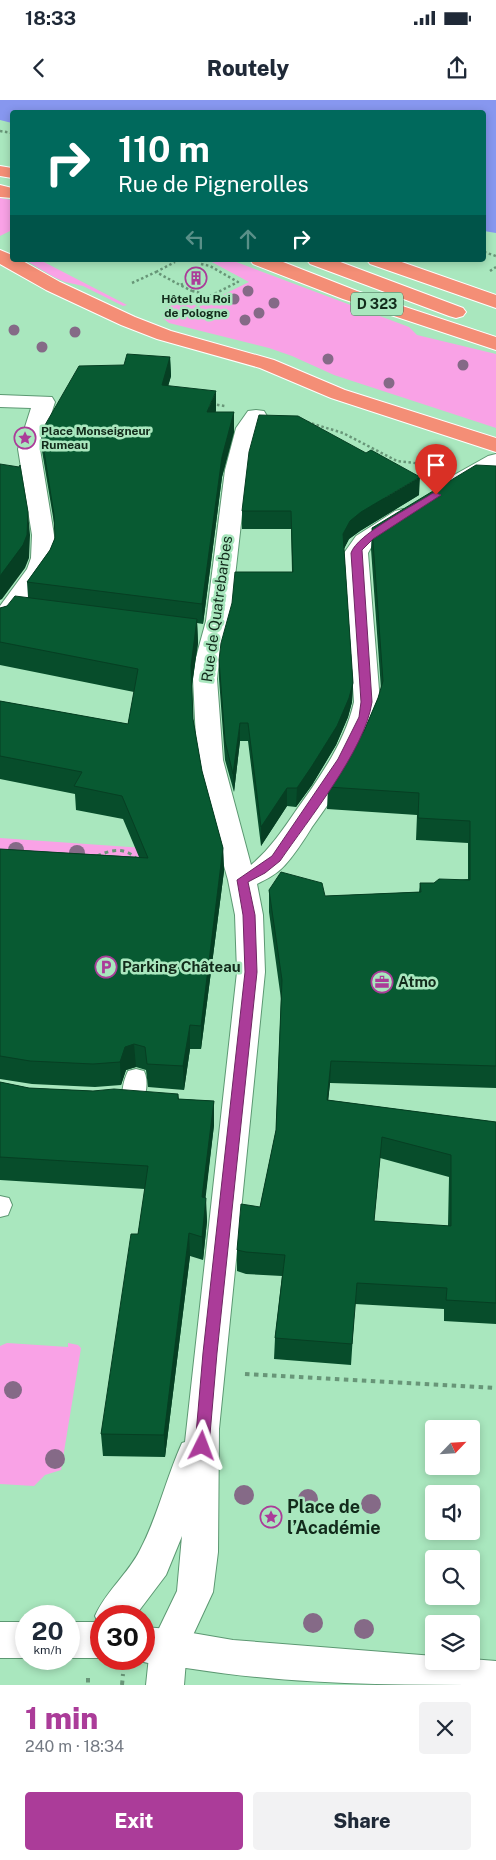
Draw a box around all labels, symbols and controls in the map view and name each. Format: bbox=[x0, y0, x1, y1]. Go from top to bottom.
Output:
text: 18:33 bbox=[25, 7, 76, 29]
icon: back bbox=[25, 54, 53, 82]
icon: share bbox=[443, 54, 471, 82]
text: Routely bbox=[207, 55, 289, 81]
text: 110 m bbox=[118, 129, 210, 170]
icon: right bbox=[35, 130, 100, 195]
text: Rue de Pignerolles bbox=[118, 171, 309, 197]
icon: left bbox=[181, 225, 209, 253]
icon: ahead bbox=[234, 225, 262, 253]
icon: right bbox=[287, 225, 315, 253]
building icon: Hôtel du Roi de Pologne bbox=[184, 266, 208, 290]
place label: Hôtel du Roi de Pologne bbox=[161, 292, 231, 320]
road number: D 323 bbox=[351, 292, 403, 315]
place label: Place Monseigneur Rumeau bbox=[41, 424, 151, 452]
place icon: Place Monseigneur Rumeau bbox=[13, 426, 37, 450]
pin bbox=[415, 444, 457, 495]
icon: arrive bbox=[422, 451, 450, 479]
street label: Rue de Quatrebarbes bbox=[198, 535, 235, 683]
parking icon: Parking Château bbox=[94, 955, 118, 979]
place label: Parking Château bbox=[122, 958, 241, 975]
office icon: Atmo bbox=[370, 970, 394, 994]
place label: Atmo bbox=[398, 973, 437, 990]
position arrow bbox=[175, 1419, 227, 1471]
north arrow bbox=[425, 1420, 480, 1475]
map controls bbox=[425, 1420, 480, 1670]
button: sound bbox=[425, 1485, 480, 1540]
place label: Place de l’Académie bbox=[287, 1496, 381, 1538]
place icon: Place de l’Académie bbox=[259, 1505, 283, 1529]
button: search bbox=[425, 1550, 480, 1605]
speed limit sign: 30 bbox=[90, 1605, 155, 1670]
button: layers bbox=[425, 1615, 480, 1670]
text: 20 bbox=[32, 1616, 64, 1646]
text: km/h bbox=[33, 1643, 62, 1657]
text: 1 min bbox=[25, 1700, 98, 1736]
button: close bbox=[419, 1702, 471, 1754]
text: 240 m · 18:34 bbox=[25, 1737, 124, 1756]
button: Exit bbox=[25, 1792, 243, 1850]
button: Share bbox=[253, 1792, 471, 1850]

